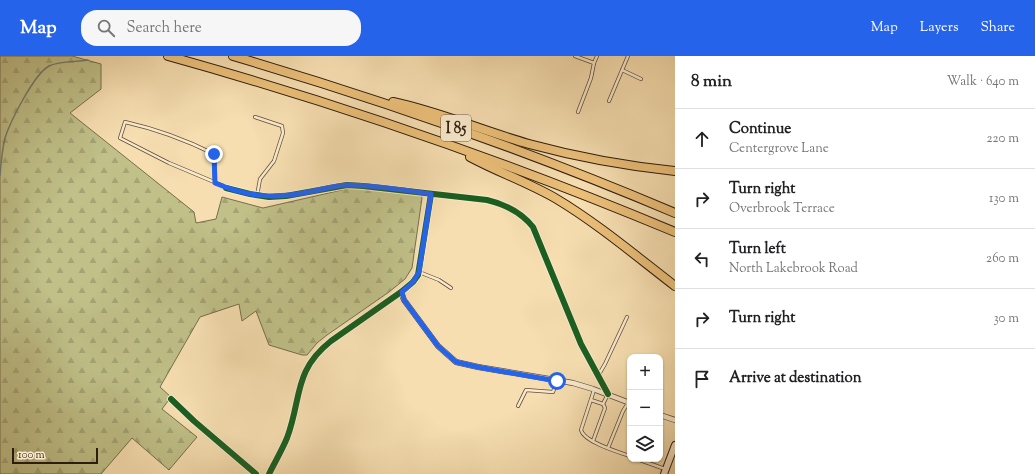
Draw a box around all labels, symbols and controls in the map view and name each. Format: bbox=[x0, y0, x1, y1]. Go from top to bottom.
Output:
search box bbox=[81, 10, 361, 46]
text: Map bbox=[20, 15, 57, 42]
icon: search bbox=[95, 17, 117, 39]
text: Search here bbox=[127, 18, 202, 39]
text: Map bbox=[871, 18, 898, 38]
text: Layers bbox=[920, 18, 958, 38]
text: Share bbox=[980, 18, 1015, 38]
text: 8 min bbox=[691, 70, 732, 94]
text: Walk · 640 m bbox=[947, 73, 1019, 91]
road number: I 85 bbox=[441, 115, 471, 141]
text: Continue bbox=[729, 119, 791, 140]
icon: ahead bbox=[691, 128, 713, 150]
text: 220 m bbox=[986, 130, 1019, 148]
text: Centergrove Lane bbox=[729, 140, 829, 158]
route end bbox=[205, 145, 223, 163]
text: Turn right bbox=[729, 179, 795, 200]
icon: right bbox=[691, 188, 713, 210]
text: 130 m bbox=[989, 190, 1019, 208]
text: Overbrook Terrace bbox=[729, 200, 835, 218]
text: Turn left bbox=[729, 239, 786, 260]
icon: left bbox=[691, 248, 713, 270]
text: 260 m bbox=[986, 250, 1019, 268]
text: North Lakebrook Road bbox=[729, 260, 858, 278]
icon: right bbox=[691, 308, 713, 330]
text: Turn right bbox=[729, 308, 795, 329]
text: 30 m bbox=[993, 310, 1019, 328]
map controls bbox=[627, 354, 663, 462]
button: + bbox=[627, 354, 663, 390]
icon: arrive bbox=[691, 368, 713, 390]
text: Arrive at destination bbox=[729, 368, 862, 389]
route start bbox=[548, 372, 566, 390]
button: − bbox=[627, 390, 663, 426]
button: layers bbox=[627, 426, 663, 462]
scale bar bbox=[12, 446, 98, 465]
text: 100 m bbox=[18, 447, 45, 463]

